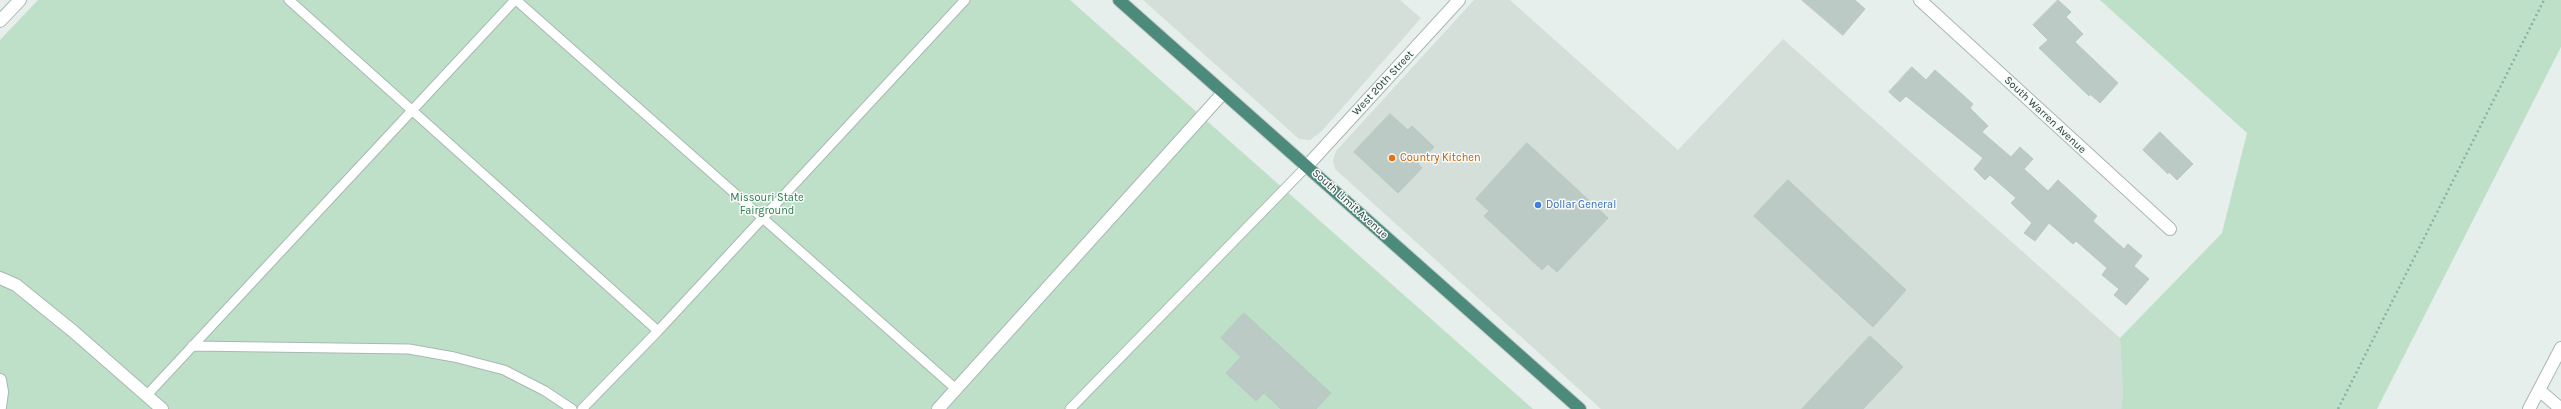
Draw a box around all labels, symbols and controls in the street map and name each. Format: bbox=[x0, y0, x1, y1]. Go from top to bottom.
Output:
street label: West 20th Street bbox=[1349, 48, 1417, 118]
street label: South Warren Avenue bbox=[2001, 74, 2089, 156]
place label: Country Kitchen bbox=[1400, 151, 1481, 165]
marker: Country Kitchen bbox=[1387, 153, 1397, 163]
street label: South Limit Avenue bbox=[1309, 166, 1391, 242]
park label: Missouri State Fairground bbox=[730, 191, 804, 217]
place label: Dollar General bbox=[1546, 198, 1616, 212]
marker: Dollar General bbox=[1533, 200, 1543, 210]

